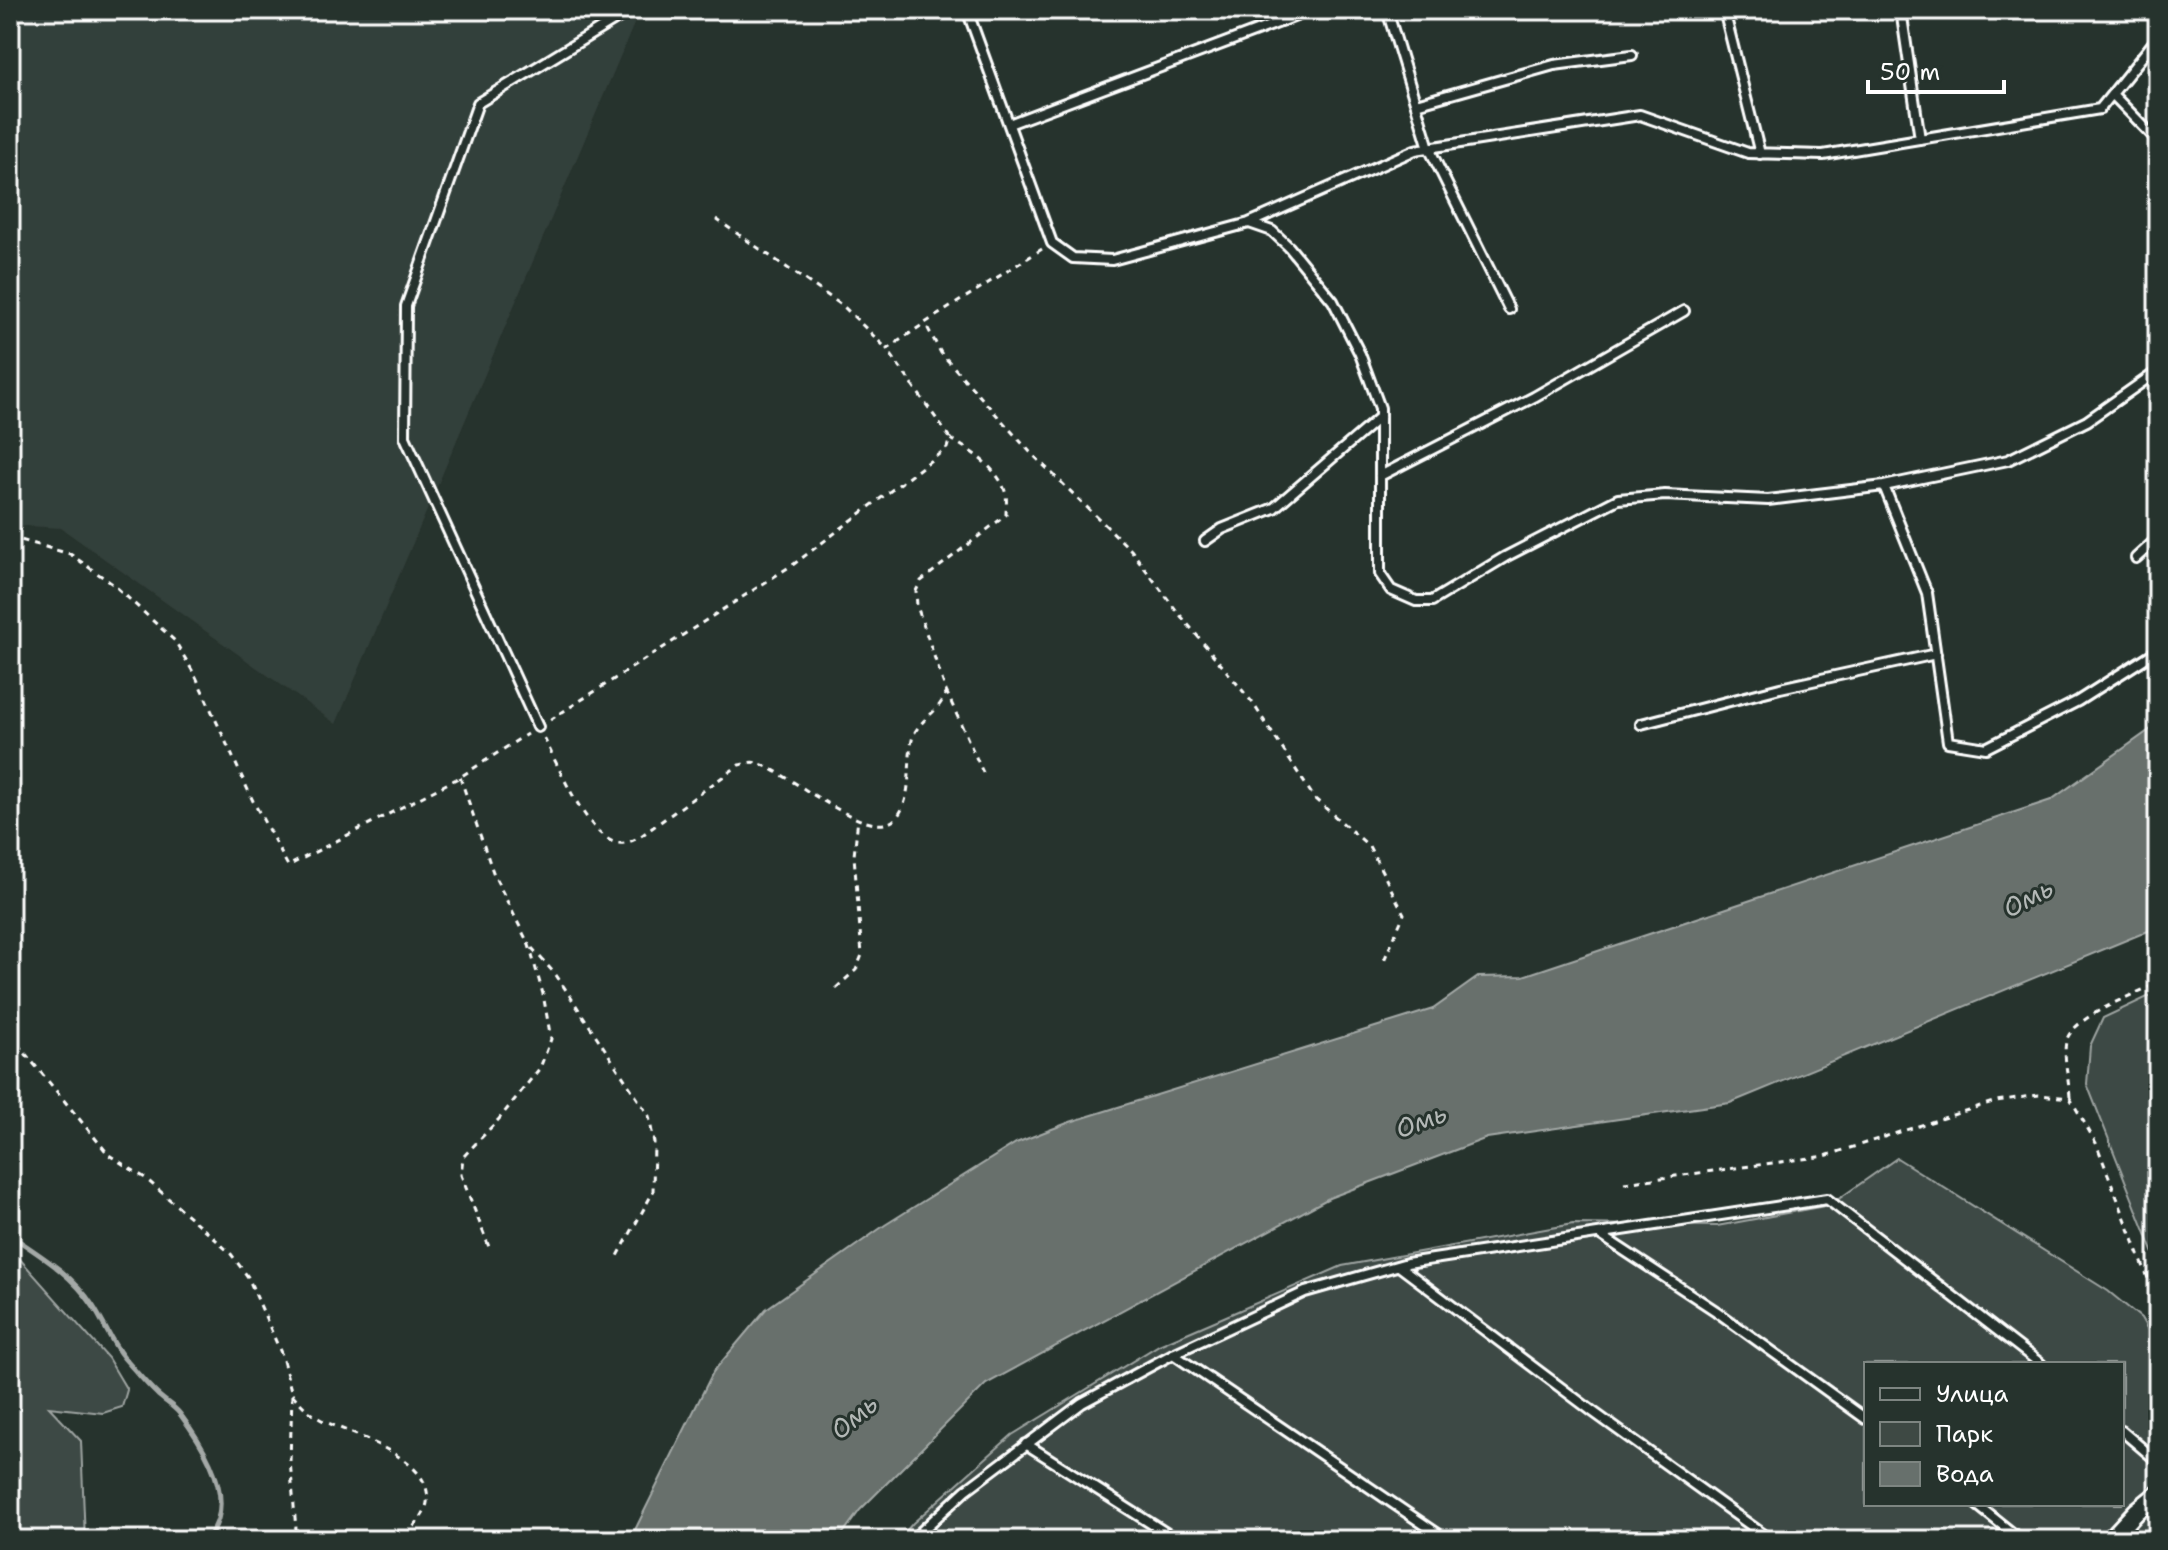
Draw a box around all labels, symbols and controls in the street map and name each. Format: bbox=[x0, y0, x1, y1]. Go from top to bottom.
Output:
scale bar bbox=[1868, 44, 2004, 94]
text: 50 m bbox=[1880, 56, 1940, 88]
water label: Омь bbox=[1996, 870, 2059, 925]
water label: Омь bbox=[1390, 1095, 1451, 1146]
legend bbox=[1864, 1362, 2124, 1506]
text: Улица bbox=[1936, 1378, 2009, 1410]
water label: Омь bbox=[822, 1386, 885, 1447]
text: Парк bbox=[1936, 1418, 1993, 1450]
text: Вода bbox=[1936, 1458, 1994, 1490]

